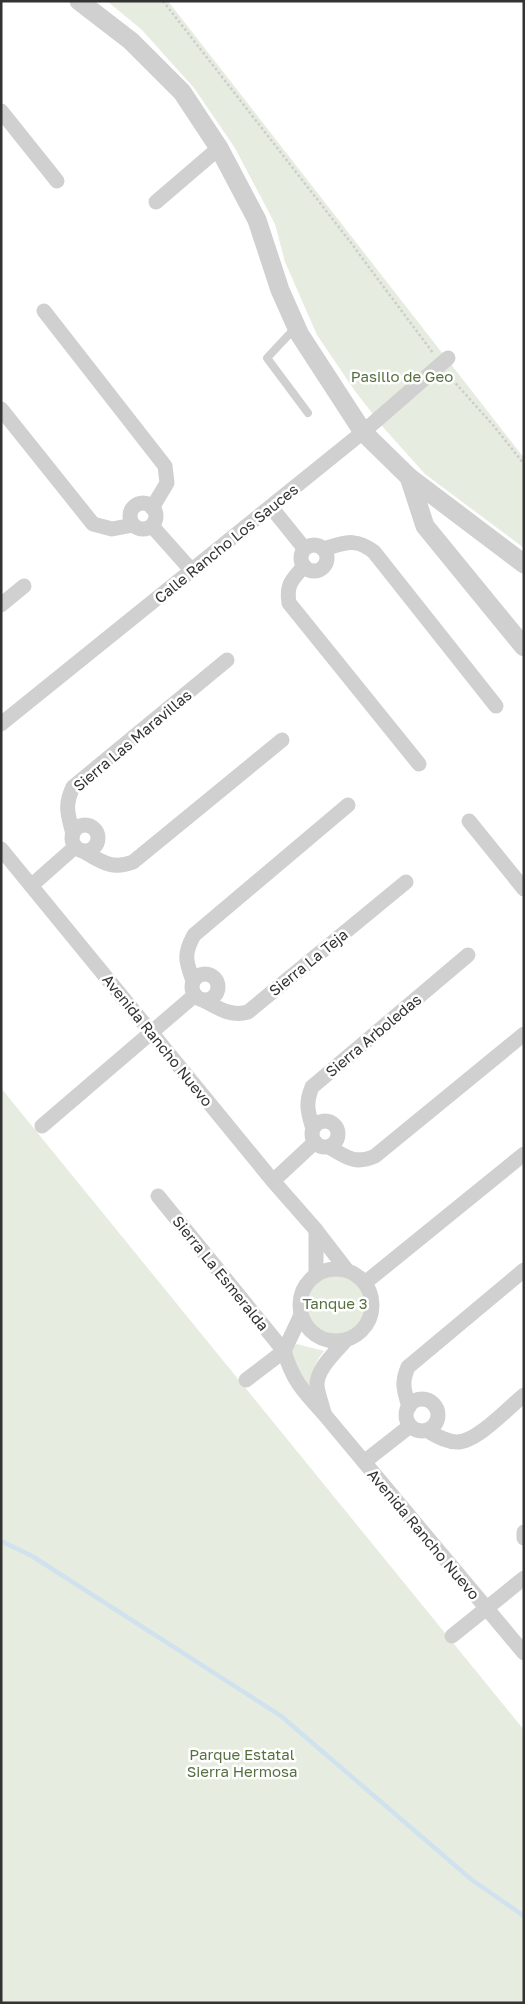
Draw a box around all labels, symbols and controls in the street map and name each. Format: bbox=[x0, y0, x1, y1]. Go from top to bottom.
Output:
park label: Pasillo de Geo bbox=[351, 367, 453, 385]
street label: Calle Rancho Los Sauces bbox=[151, 479, 301, 606]
street label: Sierra Las Maravillas bbox=[69, 685, 195, 795]
street label: Sierra La Teja bbox=[265, 925, 351, 999]
street label: Avenida Rancho Nuevo bbox=[99, 970, 217, 1110]
street label: Sierra Arboledas bbox=[322, 990, 424, 1080]
street label: Sierra La Esmeralda bbox=[169, 1212, 273, 1334]
park label: Tanque 3 bbox=[302, 1294, 368, 1312]
street label: Avenida Rancho Nuevo bbox=[364, 1465, 484, 1603]
park label: Parque Estatal Sierra Hermosa bbox=[187, 1745, 297, 1780]

